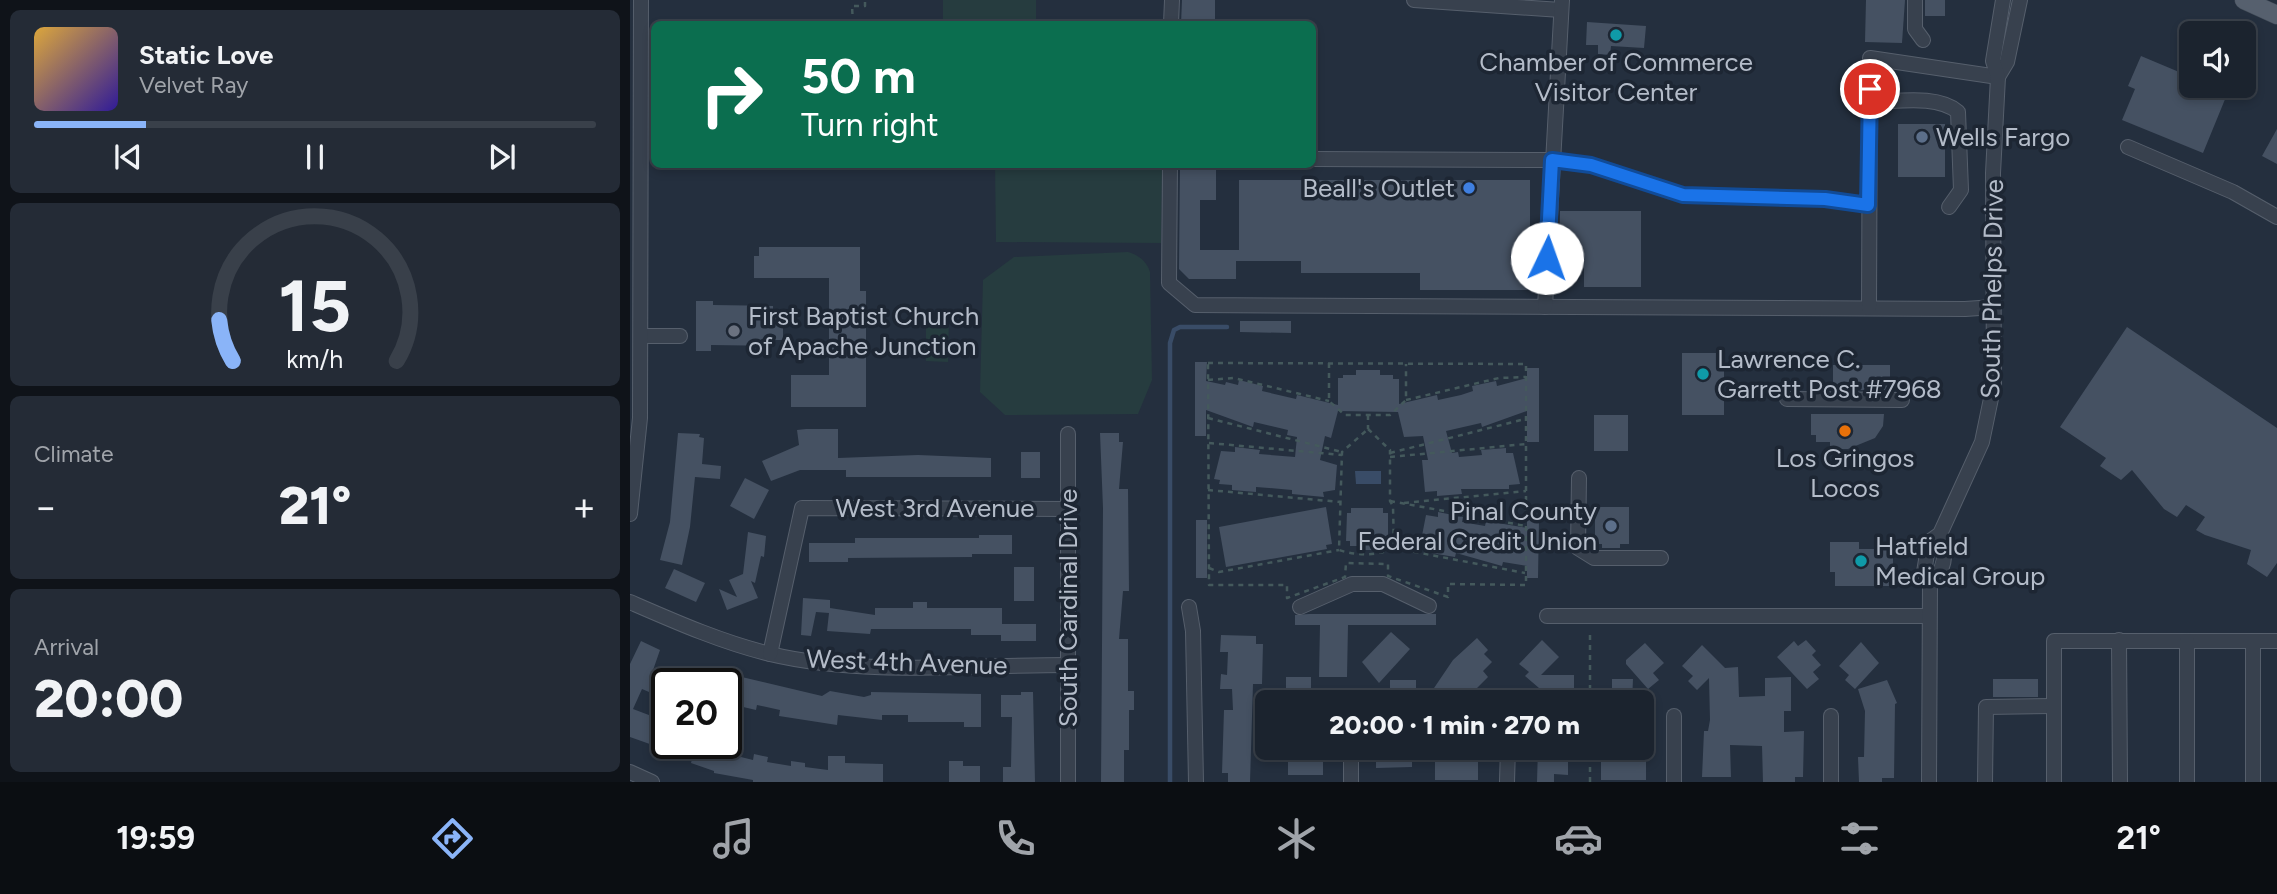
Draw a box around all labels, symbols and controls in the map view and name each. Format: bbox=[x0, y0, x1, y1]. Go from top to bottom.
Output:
map controls bbox=[2179, 21, 2256, 98]
button: sound bbox=[2179, 21, 2256, 98]
marker: Chamber of Commerce Visitor Center bbox=[1608, 27, 1624, 43]
text: Static Love bbox=[139, 39, 273, 71]
text: 50 m bbox=[801, 46, 916, 105]
place label: Chamber of Commerce Visitor Center bbox=[1479, 46, 1753, 108]
icon: right bbox=[686, 49, 777, 140]
pin bbox=[1840, 59, 1900, 119]
icon: arrive bbox=[1851, 70, 1889, 108]
text: Velvet Ray bbox=[139, 71, 248, 99]
text: Turn right bbox=[801, 106, 939, 144]
place label: Wells Fargo bbox=[1936, 121, 2070, 153]
marker: Wells Fargo bbox=[1914, 129, 1930, 145]
icon: previous bbox=[109, 138, 147, 176]
icon: pause bbox=[296, 138, 334, 176]
icon: next bbox=[483, 138, 521, 176]
place label: Beall's Outlet bbox=[1302, 172, 1455, 204]
street label: South Phelps Drive bbox=[1974, 179, 2010, 399]
marker: Beall's Outlet bbox=[1461, 180, 1477, 196]
position arrow bbox=[1510, 221, 1584, 295]
text: 15 bbox=[278, 262, 352, 349]
place label: First Baptist Church of Apache Junction bbox=[748, 300, 979, 362]
marker: First Baptist Church of Apache Junction bbox=[726, 323, 742, 339]
text: km/h bbox=[286, 343, 344, 373]
place label: Lawrence C. Garrett Post #7968 bbox=[1717, 343, 1942, 405]
marker: Lawrence C. Garrett Post #7968 bbox=[1695, 366, 1711, 382]
marker: Los Gringos Locos bbox=[1837, 423, 1853, 439]
text: Climate bbox=[34, 440, 113, 468]
place label: Los Gringos Locos bbox=[1776, 442, 1914, 504]
text: 21° bbox=[279, 475, 351, 537]
text: − bbox=[34, 484, 58, 530]
text: + bbox=[572, 484, 596, 530]
street label: South Cardinal Drive bbox=[1052, 489, 1084, 727]
street label: West 3rd Avenue bbox=[836, 492, 1034, 524]
place label: Pinal County Federal Credit Union bbox=[1357, 495, 1597, 557]
marker: Pinal County Federal Credit Union bbox=[1603, 518, 1619, 534]
place label: Hatfield Medical Group bbox=[1875, 530, 2045, 592]
marker: Hatfield Medical Group bbox=[1853, 553, 1869, 569]
text: Arrival bbox=[34, 633, 99, 661]
street label: West 4th Avenue bbox=[806, 642, 1008, 682]
text: 20:00 bbox=[34, 668, 183, 730]
speed limit sign: 20 bbox=[651, 668, 742, 759]
text: 20:00 · 1 min · 270 m bbox=[1329, 709, 1580, 741]
icon: directions bbox=[428, 814, 477, 863]
icon: music bbox=[709, 814, 758, 863]
icon: phone bbox=[991, 814, 1040, 863]
icon: climate bbox=[1272, 814, 1321, 863]
icon: car bbox=[1554, 814, 1603, 863]
icon: filters bbox=[1835, 814, 1884, 863]
text: 19:59 bbox=[116, 819, 195, 857]
text: 21° bbox=[2117, 819, 2161, 857]

